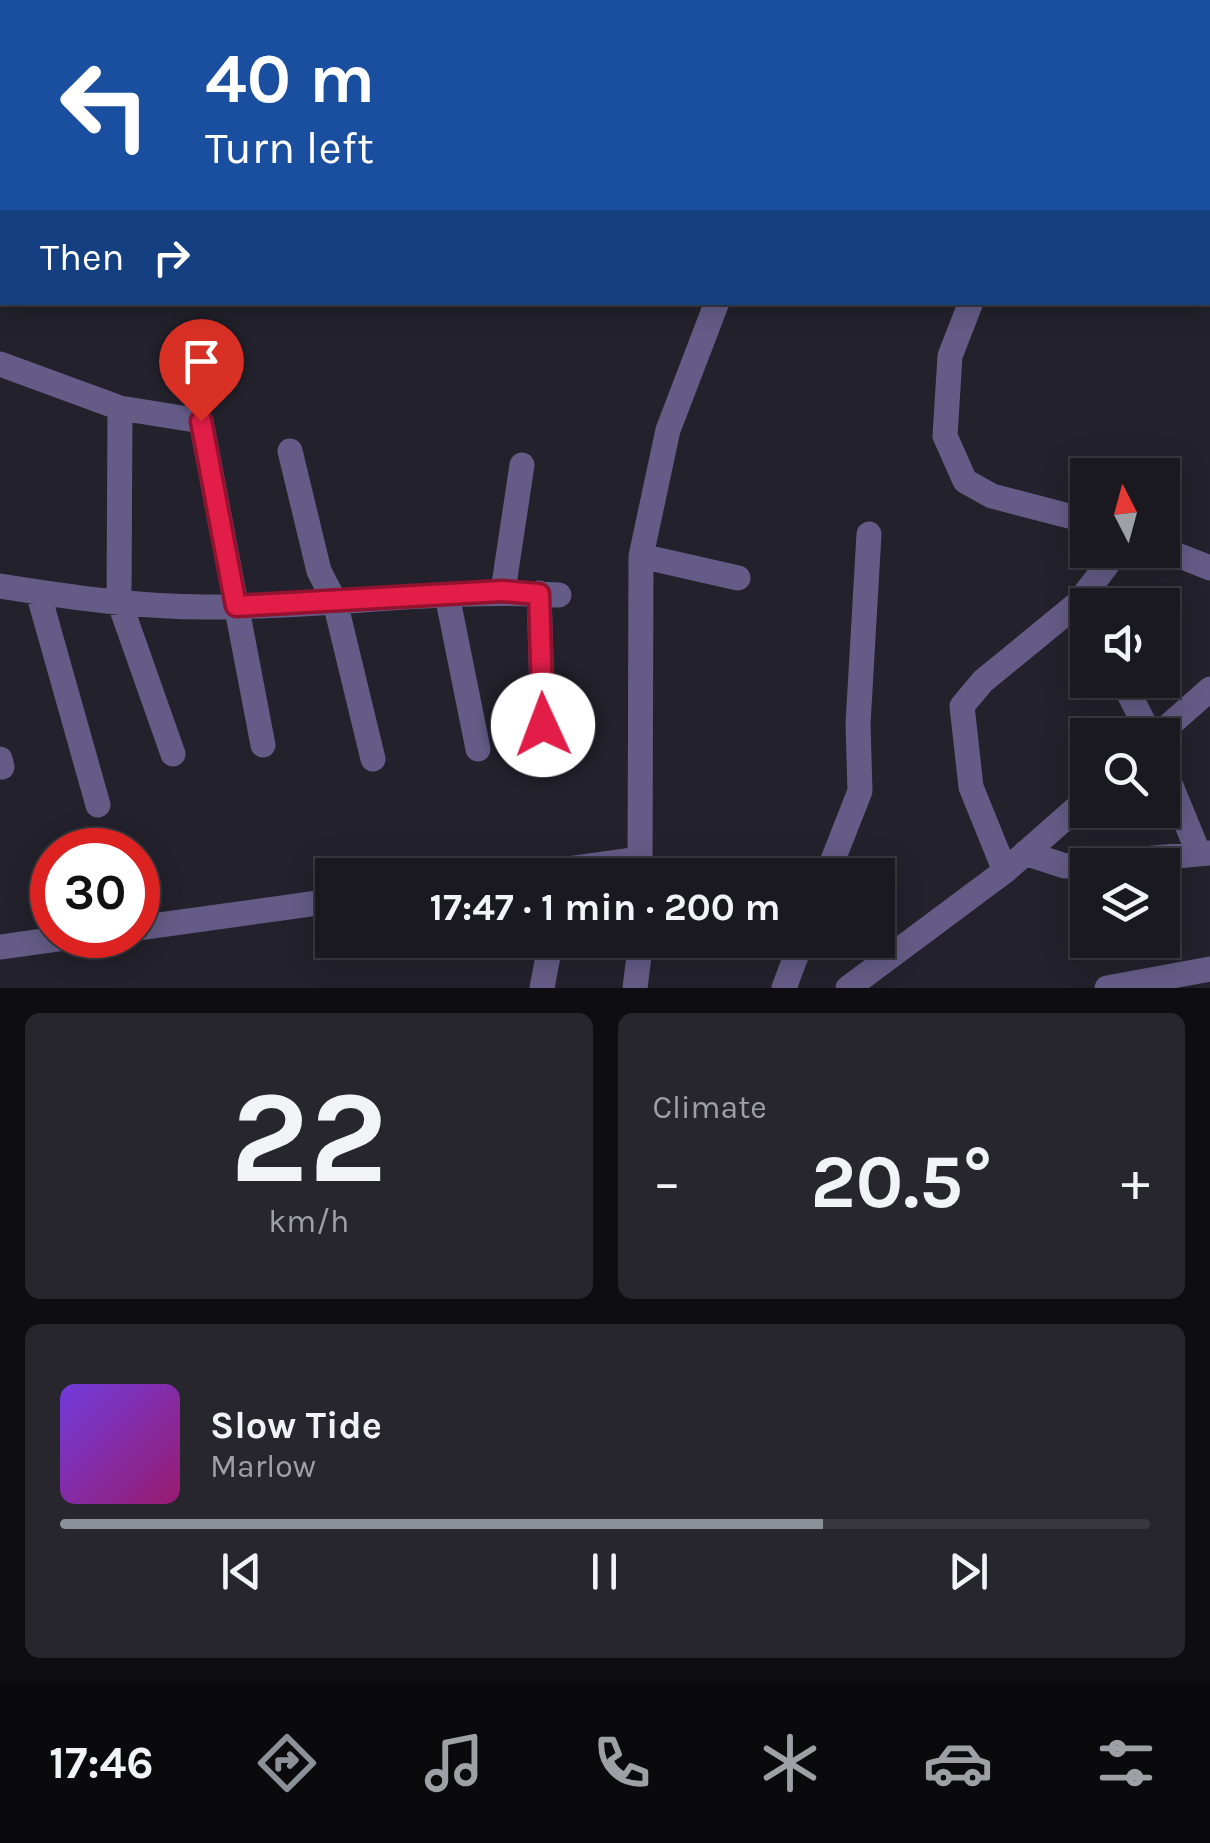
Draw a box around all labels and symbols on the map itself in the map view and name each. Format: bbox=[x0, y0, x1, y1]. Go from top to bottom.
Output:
pin bbox=[159, 319, 244, 422]
north arrow bbox=[1070, 458, 1180, 568]
position arrow bbox=[491, 673, 595, 777]
speed limit sign: 30 bbox=[30, 828, 160, 958]

